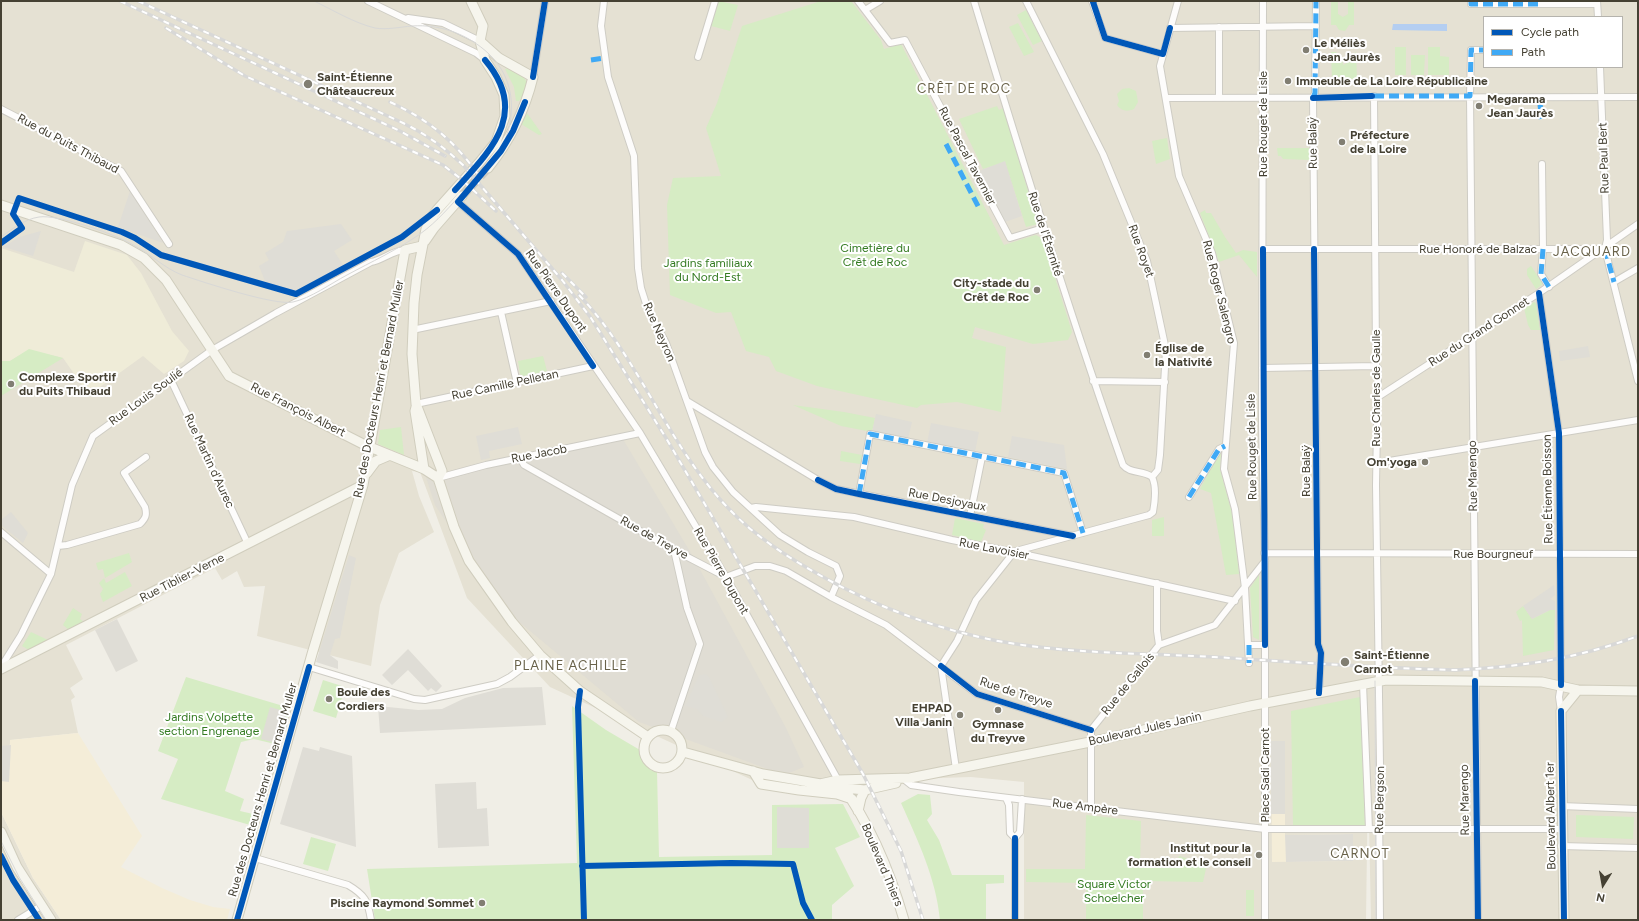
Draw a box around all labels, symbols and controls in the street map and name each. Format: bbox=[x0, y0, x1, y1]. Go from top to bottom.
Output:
legend bbox=[1483, 16, 1623, 68]
text: Cycle path bbox=[1521, 25, 1579, 39]
place label: Le Méliès Jean Jaurès bbox=[1314, 36, 1380, 64]
marker: Le Méliès Jean Jaurès bbox=[1301, 45, 1311, 55]
text: Path bbox=[1521, 45, 1545, 59]
place label: Saint-Étienne Châteaucreux bbox=[317, 70, 394, 98]
street label: Rue Rouget de Lisle bbox=[1256, 71, 1270, 177]
place label: Immeuble de La Loire Républicaine bbox=[1296, 74, 1488, 88]
marker: Immeuble de La Loire Républicaine bbox=[1283, 76, 1293, 86]
marker: Saint-Étienne Châteaucreux bbox=[302, 78, 314, 90]
district label: CRÊT DE ROC bbox=[917, 81, 1011, 97]
place label: Megarama Jean Jaurès bbox=[1487, 92, 1553, 120]
marker: Megarama Jean Jaurès bbox=[1474, 101, 1484, 111]
street label: Rue Pascal Tavernier bbox=[935, 104, 999, 208]
street label: Rue du Puits Thibaud bbox=[15, 111, 121, 177]
street label: Rue Balaÿ bbox=[1305, 117, 1321, 169]
street label: Rue Paul Bert bbox=[1596, 122, 1612, 194]
place label: Préfecture de la Loire bbox=[1350, 128, 1409, 156]
marker: Préfecture de la Loire bbox=[1337, 137, 1347, 147]
street label: Rue de l'Éternité bbox=[1025, 190, 1065, 278]
street label: Rue Royet bbox=[1125, 223, 1157, 279]
street label: Rue Roger Salengro bbox=[1199, 239, 1239, 345]
park label: Cimetière du Crêt de Roc bbox=[840, 241, 910, 269]
street label: Rue Honoré de Balzac bbox=[1419, 242, 1537, 256]
district label: JACQUARD bbox=[1553, 244, 1631, 260]
street label: Rue Pierre Dupont bbox=[522, 247, 590, 335]
park label: Jardins familiaux du Nord-Est bbox=[664, 256, 752, 284]
place label: City-stade du Crêt de Roc bbox=[953, 276, 1029, 304]
street label: Rue des Docteurs Henri et Bernard Muller bbox=[351, 279, 407, 499]
marker: City-stade du Crêt de Roc bbox=[1032, 285, 1042, 295]
street label: Rue du Grand Gonnet bbox=[1426, 294, 1532, 370]
street label: Rue Neyron bbox=[640, 300, 678, 364]
street label: Rue Charles de Gaulle bbox=[1369, 329, 1383, 447]
place label: Église de la Nativité bbox=[1155, 341, 1212, 369]
marker: Église de la Nativité bbox=[1142, 350, 1152, 360]
street label: Rue Louis Soulié bbox=[106, 365, 186, 429]
street label: Rue Camille Pelletan bbox=[450, 367, 560, 403]
place label: Complexe Sportif du Puits Thibaud bbox=[19, 370, 116, 398]
marker: Complexe Sportif du Puits Thibaud bbox=[6, 379, 16, 389]
street label: Rue François Albert bbox=[248, 380, 348, 440]
street label: Rue Rouget de Lisle bbox=[1244, 394, 1260, 500]
street label: Rue Martin d'Aurec bbox=[181, 412, 237, 510]
street label: Rue Étienne Boisson bbox=[1540, 434, 1556, 544]
street label: Rue Marengo bbox=[1465, 440, 1481, 512]
street label: Rue Jacob bbox=[510, 442, 568, 466]
street label: Rue Balaÿ bbox=[1299, 445, 1313, 497]
place label: Om'yoga bbox=[1367, 455, 1417, 469]
marker: Om'yoga bbox=[1420, 457, 1430, 467]
street label: Rue Desjoyaux bbox=[907, 485, 987, 515]
street label: Rue de Treyve bbox=[617, 513, 691, 563]
street label: Rue Pierre Dupont bbox=[690, 525, 752, 617]
street label: Rue Lavoisier bbox=[958, 535, 1030, 563]
street label: Rue Bourgneuf bbox=[1453, 547, 1533, 561]
street label: Rue Tiblier-Verne bbox=[137, 550, 227, 606]
place label: Saint-Étienne Carnot bbox=[1354, 648, 1429, 676]
street label: Rue de Gallois bbox=[1098, 650, 1158, 718]
marker: Saint-Étienne Carnot bbox=[1339, 656, 1351, 668]
district label: PLAINE ACHILLE bbox=[514, 658, 628, 674]
street label: Rue de Treyve bbox=[978, 674, 1054, 712]
street label: Rue des Docteurs Henri et Bernard Muller bbox=[226, 682, 300, 898]
place label: Boule des Cordiers bbox=[337, 685, 390, 713]
marker: Boule des Cordiers bbox=[324, 694, 334, 704]
place label: EHPAD Villa Janin bbox=[895, 701, 952, 729]
marker: Gymnase du Treyve bbox=[993, 705, 1003, 715]
street label: Boulevard Jules Janin bbox=[1087, 709, 1203, 749]
park label: Jardins Volpette section Engrenage bbox=[159, 710, 259, 738]
marker: EHPAD Villa Janin bbox=[955, 710, 965, 720]
place label: Gymnase du Treyve bbox=[971, 717, 1025, 745]
street label: Place Sadi Carnot bbox=[1258, 727, 1272, 823]
street label: Boulevard Albert 1er bbox=[1543, 762, 1559, 870]
street label: Rue Marengo bbox=[1457, 764, 1473, 836]
street label: Rue Bergson bbox=[1372, 766, 1388, 834]
street label: Rue Ampère bbox=[1051, 796, 1119, 818]
street label: Boulevard Thiers bbox=[858, 821, 906, 909]
place label: Institut pour la formation et le conseil bbox=[1128, 841, 1251, 869]
district label: CARNOT bbox=[1330, 846, 1390, 862]
marker: Institut pour la formation et le conseil bbox=[1254, 850, 1264, 860]
north arrow bbox=[1583, 865, 1623, 905]
park label: Square Victor Schoelcher bbox=[1077, 877, 1151, 905]
text: N bbox=[1595, 890, 1606, 904]
place label: Piscine Raymond Sommet bbox=[330, 896, 474, 910]
marker: Piscine Raymond Sommet bbox=[477, 898, 487, 908]

